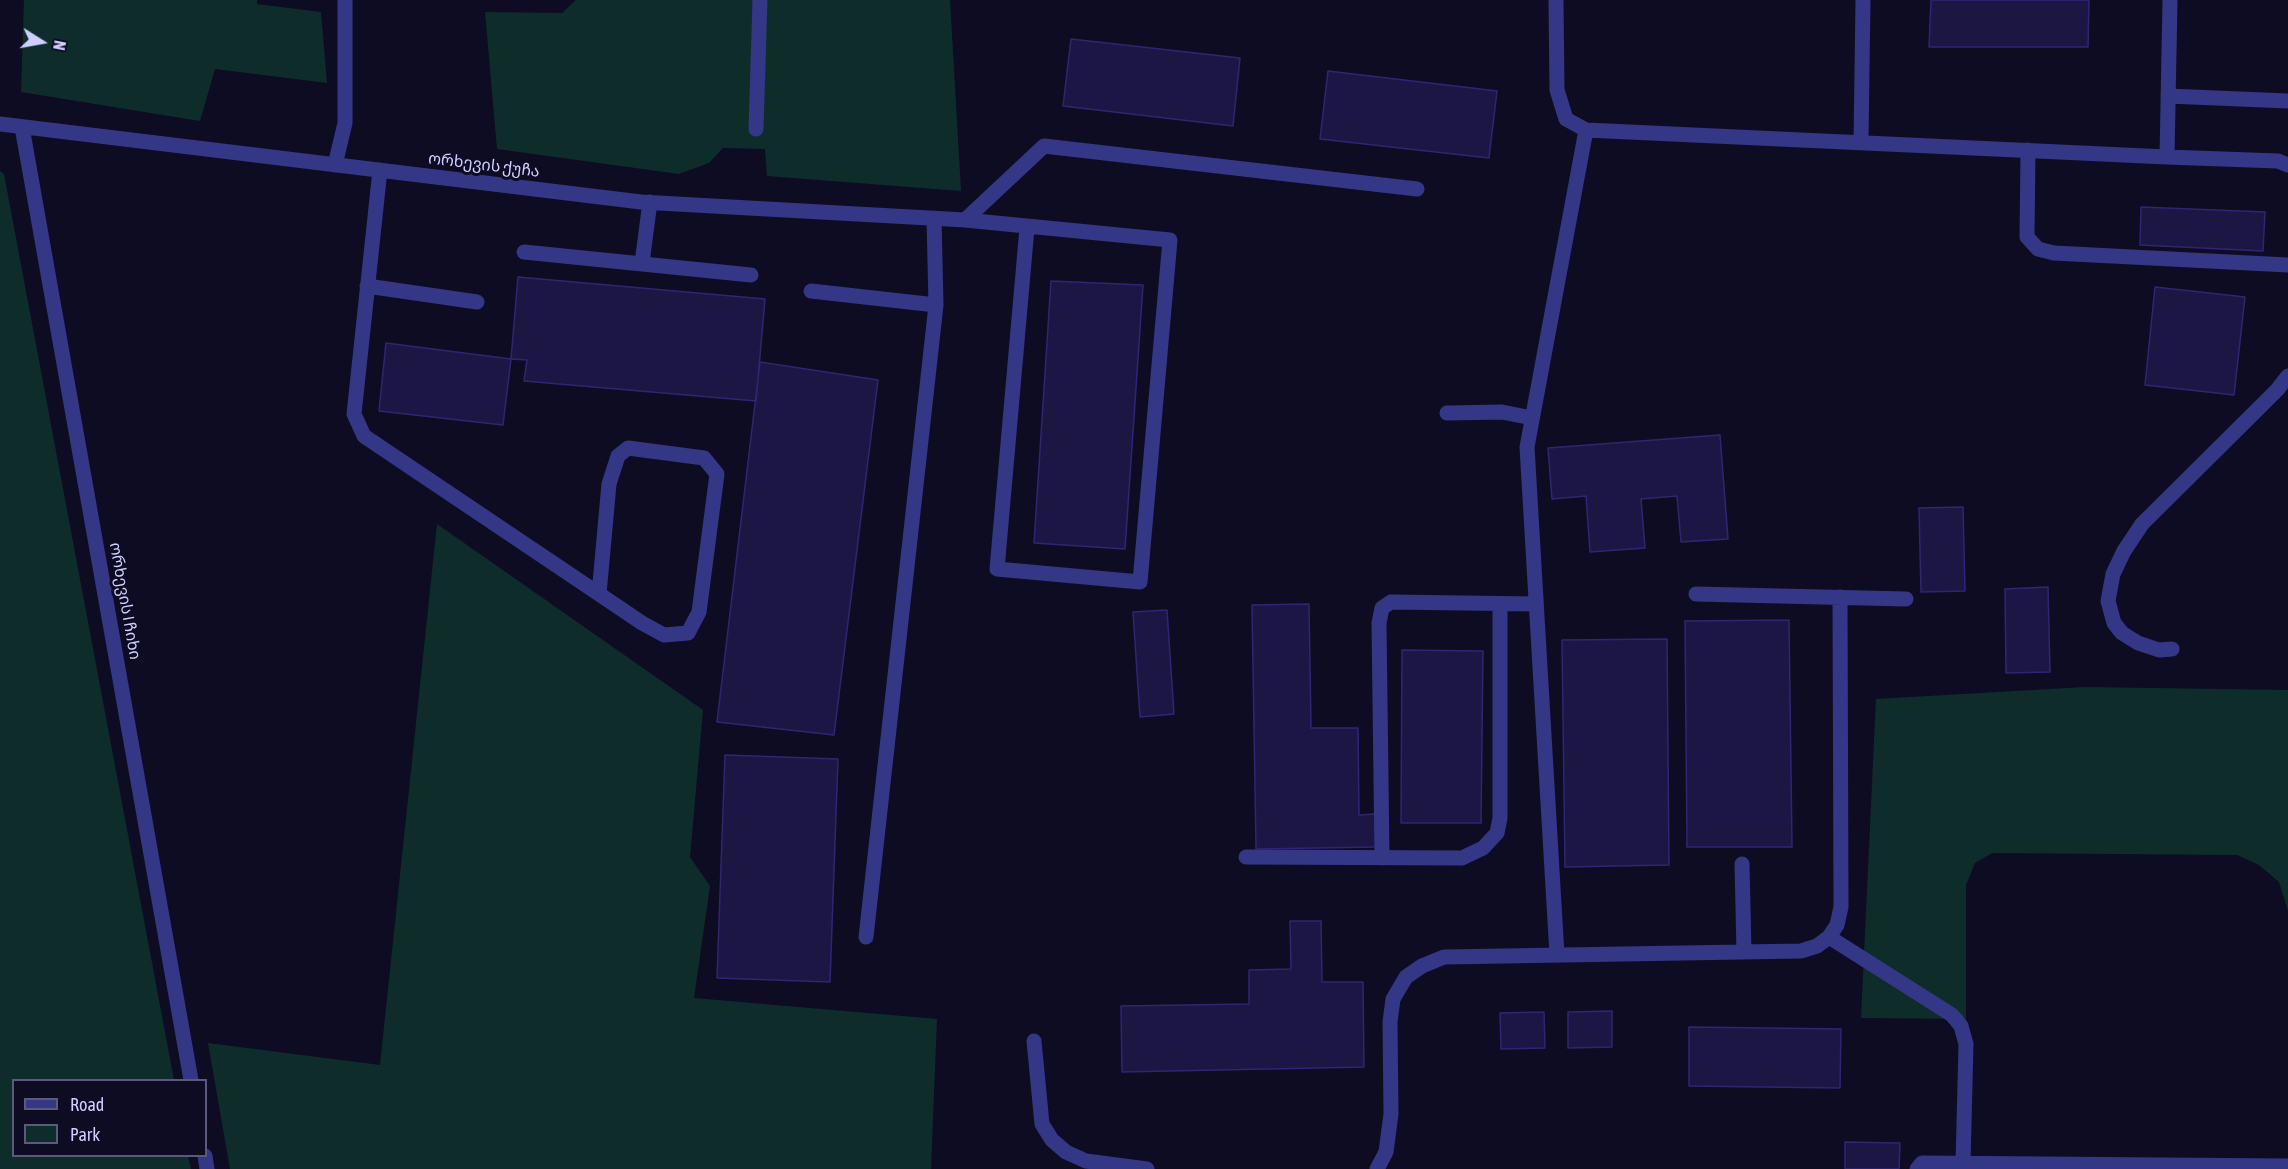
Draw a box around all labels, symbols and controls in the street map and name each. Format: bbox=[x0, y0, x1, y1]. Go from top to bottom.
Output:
north arrow bbox=[12, 12, 72, 72]
text: N bbox=[50, 39, 69, 52]
street label: ორხევის ქუჩა bbox=[427, 149, 541, 181]
street label: ორხევის I ჩიხი bbox=[105, 541, 145, 661]
legend bbox=[12, 1079, 207, 1157]
text: Road bbox=[70, 1094, 104, 1115]
text: Park bbox=[70, 1124, 100, 1145]

